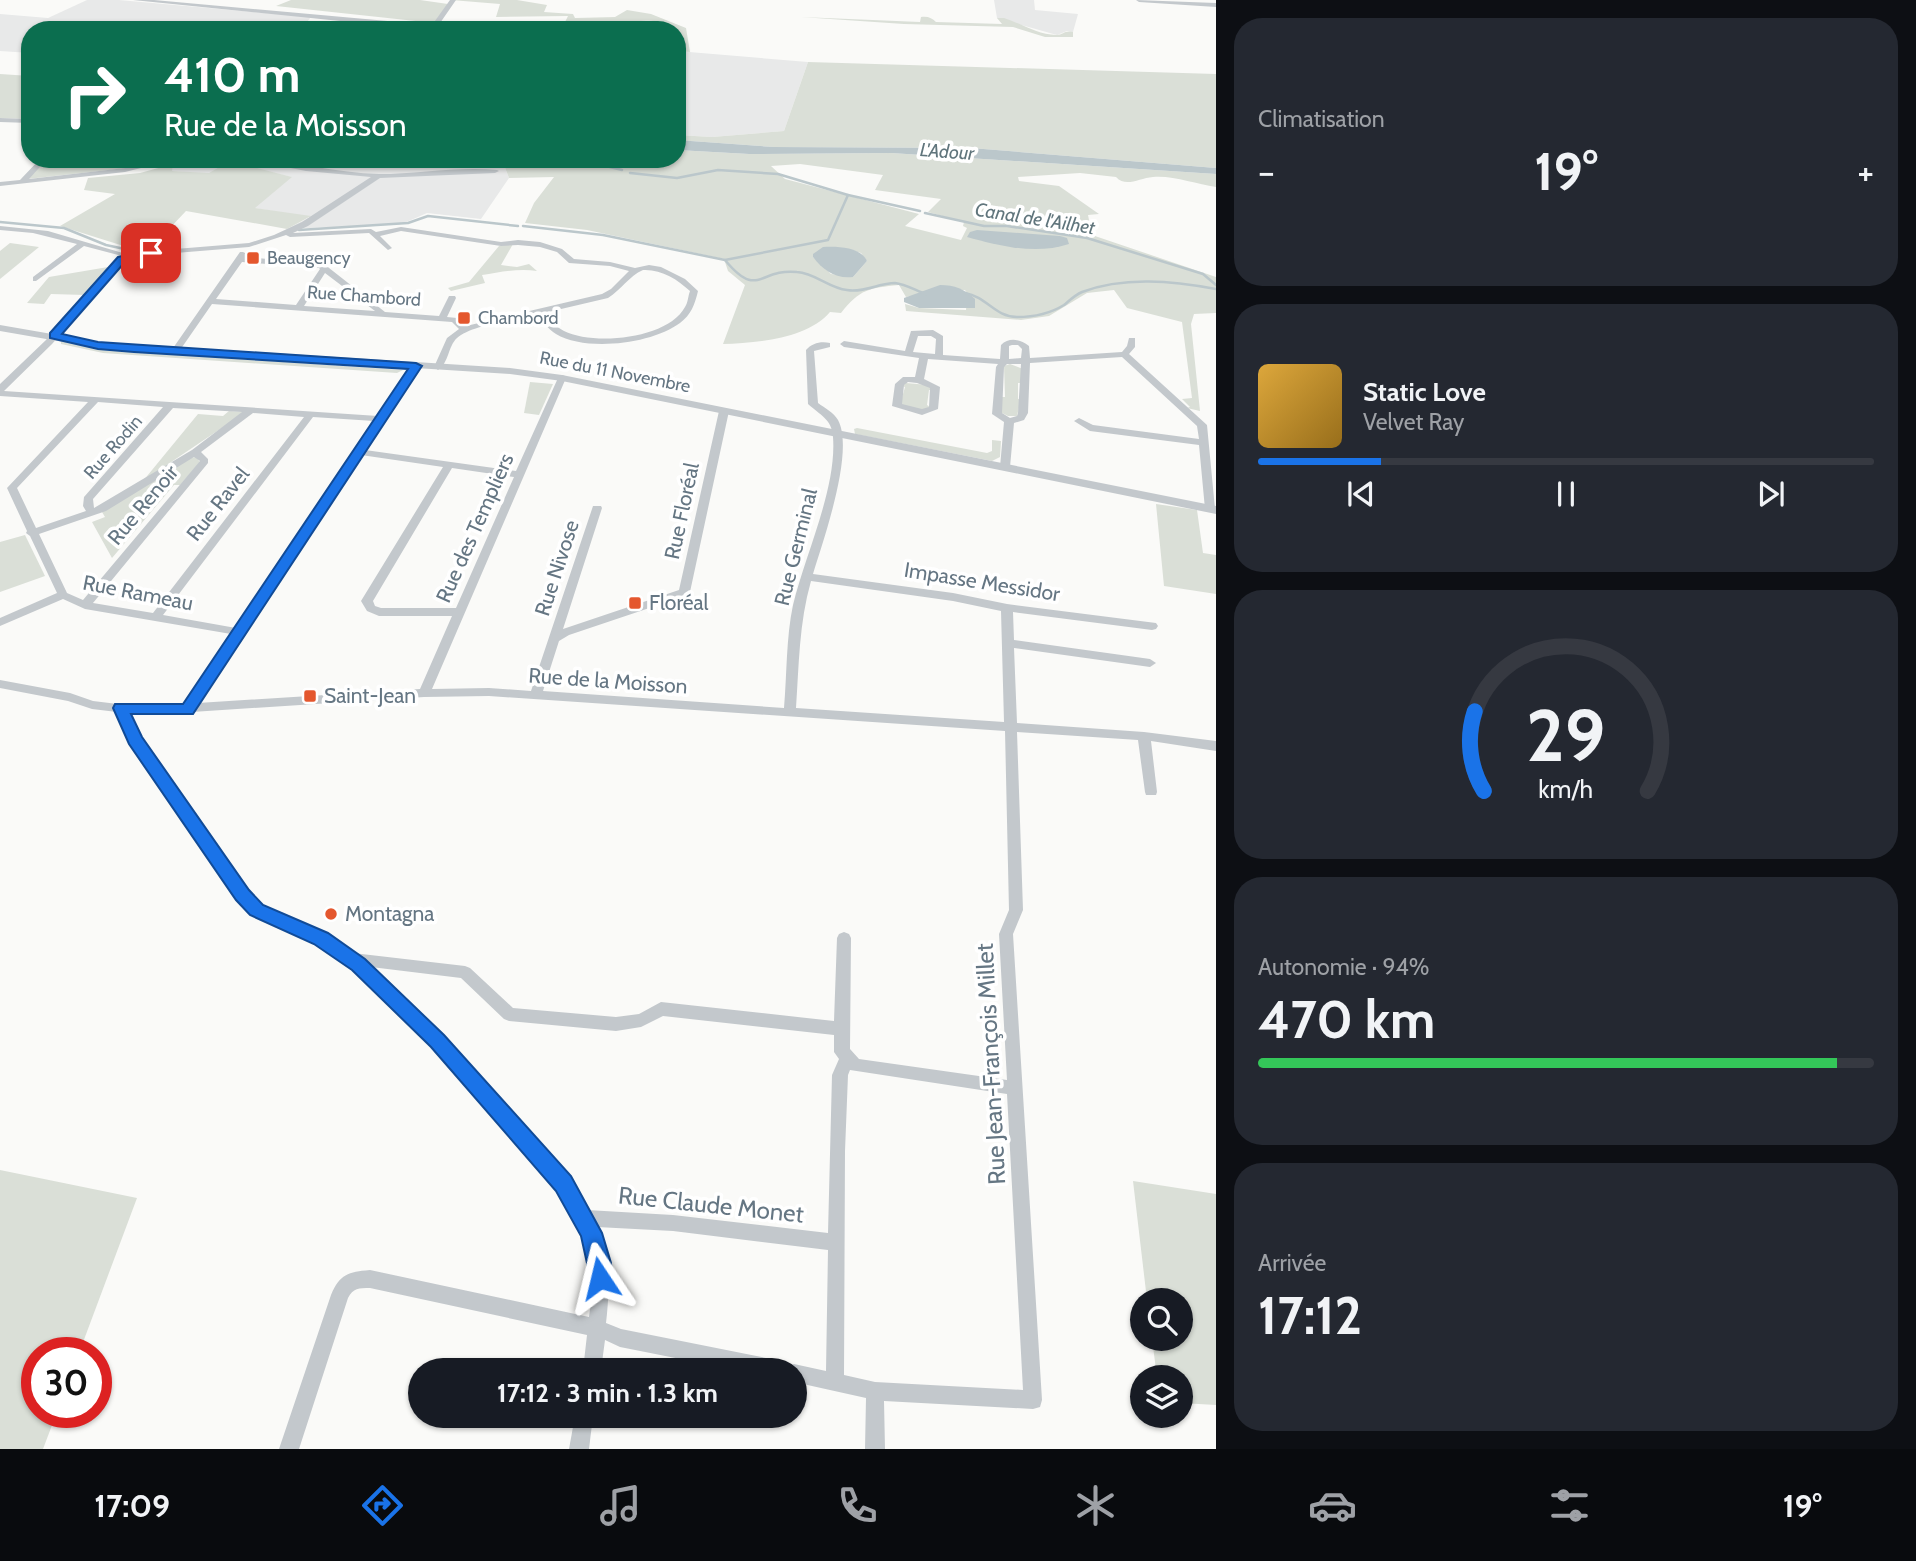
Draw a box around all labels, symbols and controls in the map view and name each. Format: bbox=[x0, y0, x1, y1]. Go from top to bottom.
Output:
text: 410 m bbox=[164, 45, 300, 104]
icon: right bbox=[49, 49, 140, 140]
text: Rue de la Moisson bbox=[164, 105, 407, 144]
text: Climatisation bbox=[1258, 105, 1385, 133]
water label: L'Adour bbox=[919, 138, 976, 165]
text: 19° bbox=[1534, 140, 1598, 203]
text: − bbox=[1258, 148, 1275, 195]
text: + bbox=[1857, 148, 1874, 195]
water label: Canal de l'Ailhet bbox=[973, 198, 1098, 240]
pin bbox=[121, 223, 181, 283]
icon: arrive bbox=[132, 234, 170, 272]
place label: Beaugency bbox=[267, 247, 351, 269]
marker: Beaugency bbox=[245, 250, 261, 266]
street label: Rue Chambord bbox=[306, 281, 422, 311]
place label: Chambord bbox=[478, 307, 559, 329]
marker: Chambord bbox=[456, 310, 472, 326]
street label: Rue du 11 Novembre bbox=[538, 347, 692, 397]
text: Static Love bbox=[1363, 376, 1486, 408]
text: Velvet Ray bbox=[1363, 408, 1464, 436]
street label: Rue Rodin bbox=[79, 410, 147, 484]
street label: Rue des Templiers bbox=[430, 449, 519, 606]
street label: Rue Renoir bbox=[102, 459, 183, 550]
street label: Rue Floréal bbox=[659, 460, 704, 562]
street label: Rue Ravel bbox=[181, 462, 254, 546]
icon: previous bbox=[1342, 475, 1380, 513]
icon: pause bbox=[1547, 475, 1585, 513]
icon: next bbox=[1752, 475, 1790, 513]
street label: Rue Germinal bbox=[769, 486, 822, 608]
street label: Rue Nivose bbox=[529, 517, 584, 619]
street label: Impasse Messidor bbox=[902, 557, 1062, 606]
street label: Rue Rameau bbox=[81, 570, 195, 615]
place label: Floréal bbox=[649, 590, 709, 615]
marker: Floréal bbox=[627, 595, 643, 611]
street label: Rue de la Moisson bbox=[528, 662, 688, 699]
place label: Saint-Jean bbox=[324, 683, 416, 708]
marker: Saint-Jean bbox=[302, 688, 318, 704]
text: 29 bbox=[1526, 691, 1606, 779]
text: km/h bbox=[1539, 773, 1593, 803]
place label: Montagna bbox=[345, 901, 434, 926]
marker: Montagna bbox=[323, 906, 339, 922]
street label: Rue Jean-François Millet bbox=[970, 943, 1011, 1185]
text: Autonomie · 94% bbox=[1258, 953, 1429, 981]
text: 470 km bbox=[1258, 988, 1435, 1051]
street label: Rue Claude Monet bbox=[617, 1180, 805, 1229]
position arrow bbox=[563, 1241, 637, 1315]
text: Arrivée bbox=[1258, 1249, 1326, 1277]
text: 17:12 bbox=[1258, 1284, 1362, 1347]
map controls bbox=[1130, 1288, 1193, 1428]
button: search bbox=[1130, 1288, 1193, 1351]
speed limit sign: 30 bbox=[21, 1337, 112, 1428]
button: layers bbox=[1130, 1365, 1193, 1428]
text: 17:12 · 3 min · 1.3 km bbox=[497, 1377, 718, 1409]
icon: directions bbox=[358, 1481, 407, 1530]
icon: music bbox=[596, 1481, 645, 1530]
icon: phone bbox=[833, 1481, 882, 1530]
icon: climate bbox=[1071, 1481, 1120, 1530]
icon: car bbox=[1308, 1481, 1357, 1530]
icon: filters bbox=[1545, 1481, 1594, 1530]
text: 17:09 bbox=[94, 1486, 170, 1525]
text: 19° bbox=[1783, 1486, 1822, 1525]

